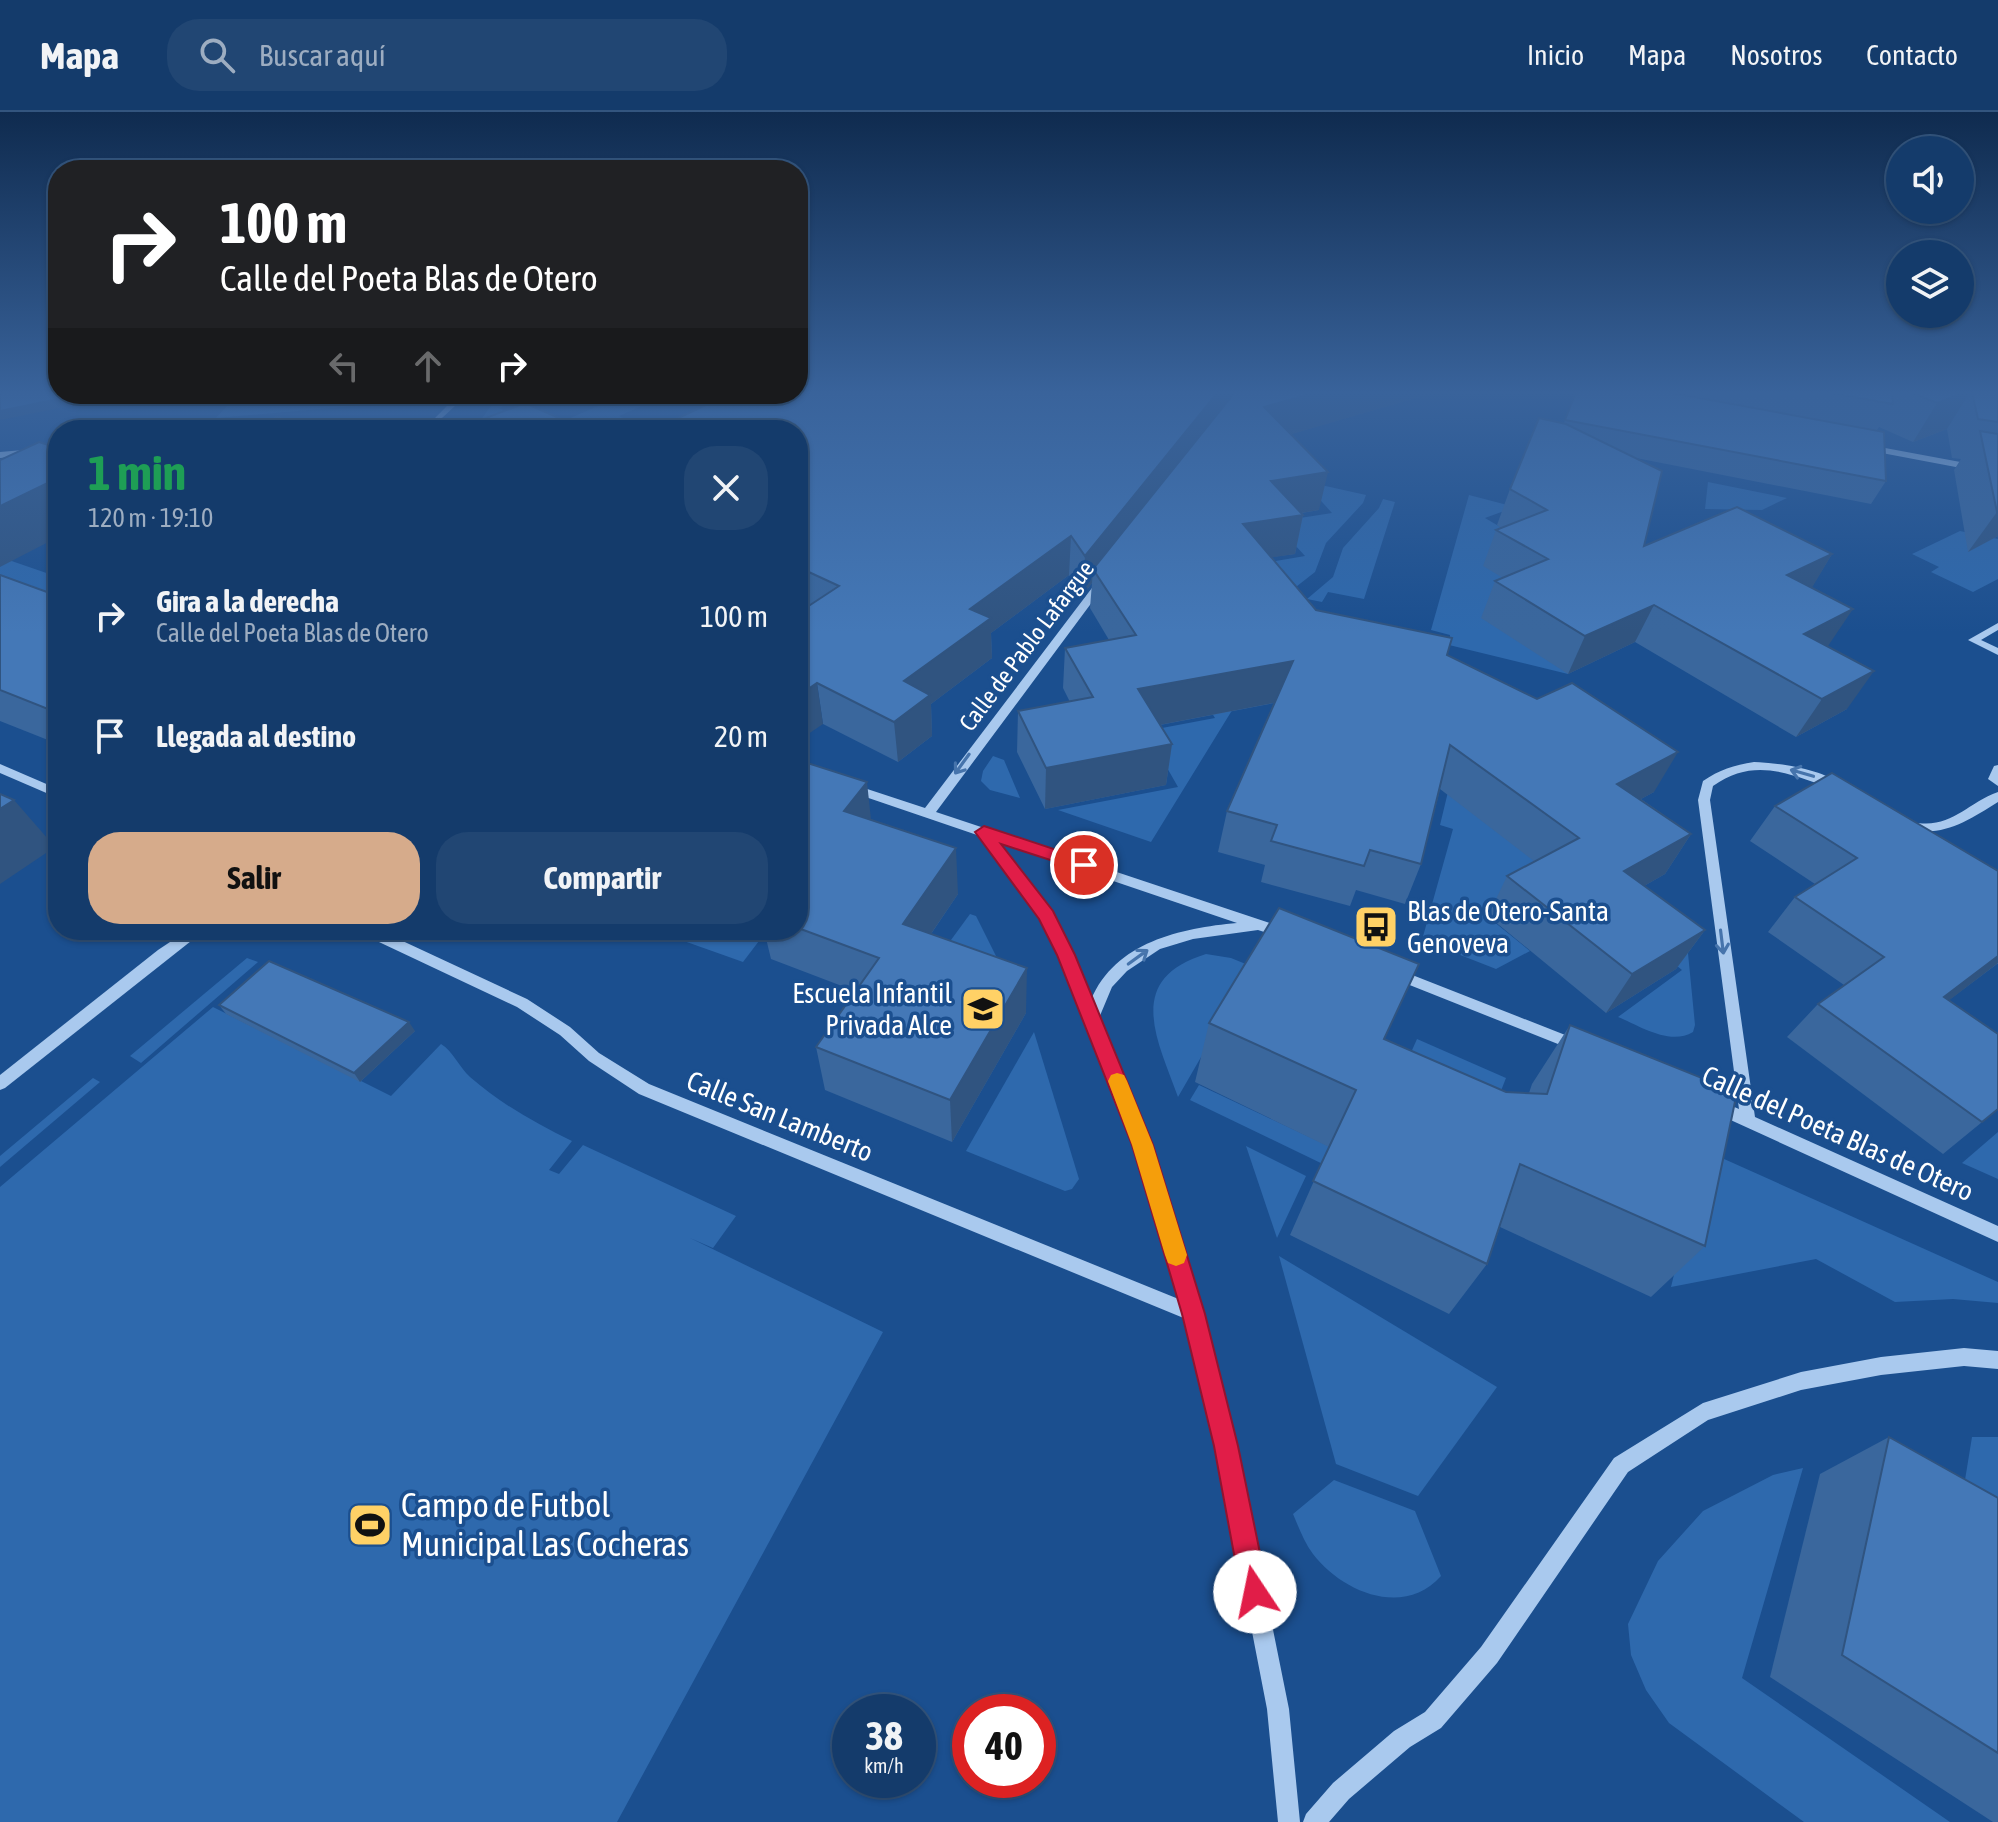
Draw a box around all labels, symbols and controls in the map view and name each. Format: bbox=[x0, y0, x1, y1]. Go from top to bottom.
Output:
search box bbox=[167, 19, 727, 91]
icon: search bbox=[195, 33, 239, 77]
text: Mapa bbox=[40, 34, 119, 77]
text: Buscar aquí bbox=[259, 38, 386, 72]
text: Inicio bbox=[1527, 39, 1584, 71]
text: Mapa bbox=[1628, 39, 1686, 71]
text: Nosotros bbox=[1730, 39, 1822, 71]
text: Contacto bbox=[1866, 39, 1958, 71]
map controls bbox=[1886, 136, 1974, 328]
button: sound bbox=[1886, 136, 1974, 224]
text: 100 m bbox=[220, 191, 347, 255]
icon: right bbox=[88, 192, 192, 296]
button: layers bbox=[1886, 240, 1974, 328]
text: Calle del Poeta Blas de Otero bbox=[220, 257, 598, 299]
icon: left bbox=[322, 344, 366, 388]
icon: ahead bbox=[406, 344, 450, 388]
icon: right bbox=[490, 344, 534, 388]
text: 1 min bbox=[88, 445, 186, 500]
button: close bbox=[684, 446, 768, 530]
text: 120 m · 19:10 bbox=[88, 503, 213, 533]
street label: Calle de Pablo Lafargue bbox=[954, 555, 1099, 736]
text: Gira a la derecha bbox=[156, 584, 339, 618]
icon: right bbox=[88, 594, 132, 638]
text: 100 m bbox=[700, 599, 768, 633]
text: Calle del Poeta Blas de Otero bbox=[156, 618, 429, 648]
icon: arrive bbox=[88, 714, 132, 758]
text: Llegada al destino bbox=[156, 719, 356, 753]
text: 20 m bbox=[714, 719, 768, 753]
one-way arrow bbox=[954, 753, 971, 775]
one-way arrow bbox=[1790, 765, 1816, 780]
pin bbox=[1050, 831, 1118, 899]
button: Salir bbox=[88, 832, 420, 924]
button: Compartir bbox=[436, 832, 768, 924]
icon: arrive bbox=[1062, 843, 1106, 887]
place label: Blas de Otero-Santa Genoveva bbox=[1407, 895, 1609, 959]
bus stop icon: Blas de Otero-Santa Genoveva bbox=[1352, 903, 1400, 951]
one-way arrow bbox=[1714, 928, 1729, 955]
one-way arrow bbox=[1127, 949, 1149, 966]
place label: Escuela Infantil Privada Alce bbox=[792, 977, 953, 1041]
school or university icon: Escuela Infantil Privada Alce bbox=[959, 985, 1007, 1033]
street label: Calle del Poeta Blas de Otero bbox=[1697, 1059, 1979, 1207]
street label: Calle San Lamberto bbox=[682, 1064, 878, 1168]
place label: Campo de Futbol Municipal Las Cocheras bbox=[401, 1485, 689, 1563]
sports icon: Campo de Futbol Municipal Las Cocheras bbox=[346, 1501, 394, 1549]
position arrow bbox=[1213, 1550, 1297, 1634]
speed limit sign: 40 bbox=[952, 1694, 1056, 1798]
text: 38 bbox=[865, 1713, 903, 1758]
text: km/h bbox=[864, 1754, 904, 1777]

